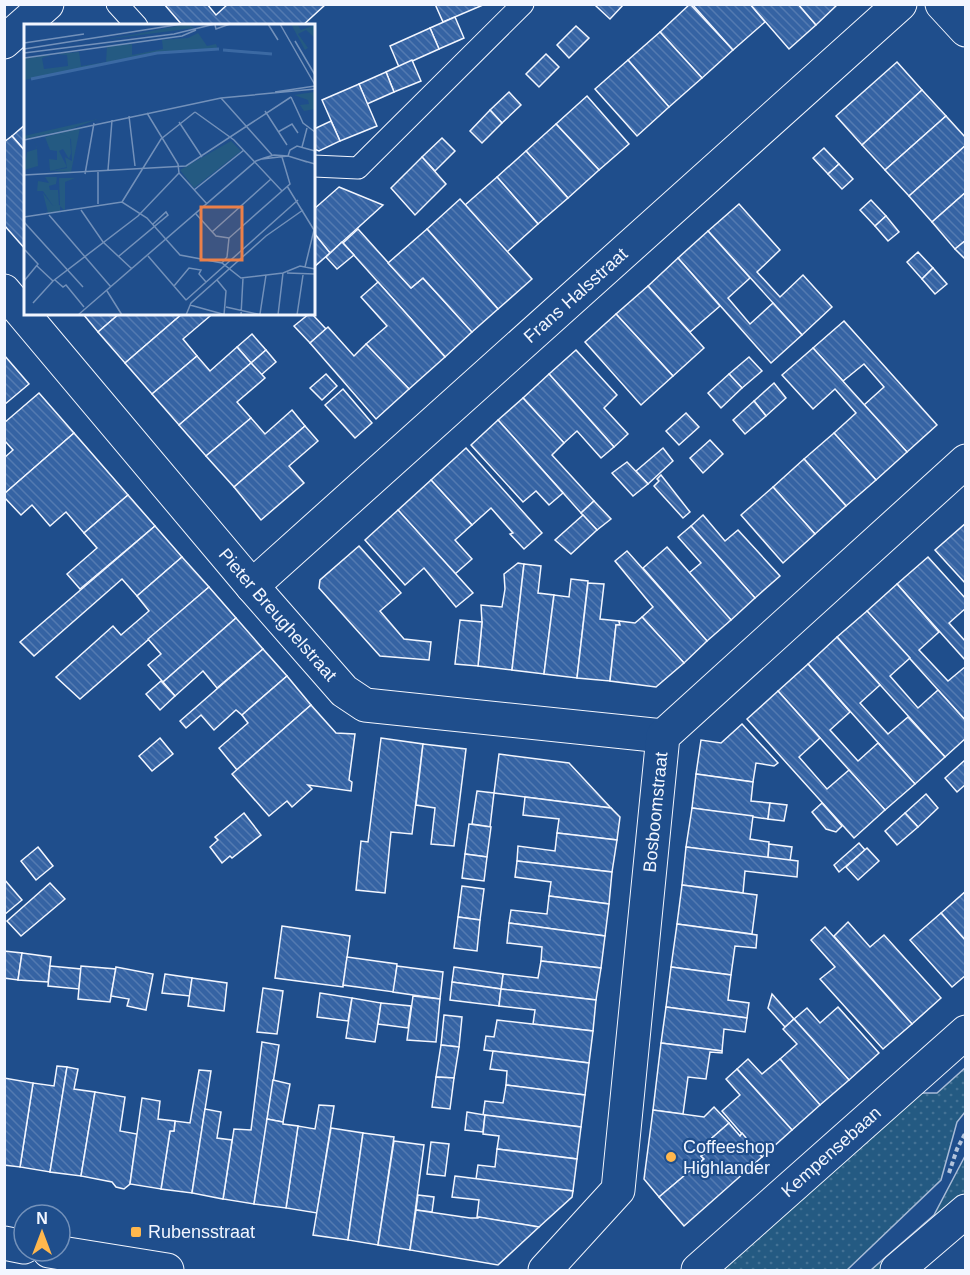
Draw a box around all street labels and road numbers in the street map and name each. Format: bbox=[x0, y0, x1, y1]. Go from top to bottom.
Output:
street label: Frans Halsstraat bbox=[520, 244, 631, 347]
street label: Pieter Breughelstraat bbox=[215, 544, 341, 685]
street label: Bosboomstraat bbox=[640, 751, 671, 873]
street label: Kempensebaan bbox=[777, 1102, 885, 1201]

